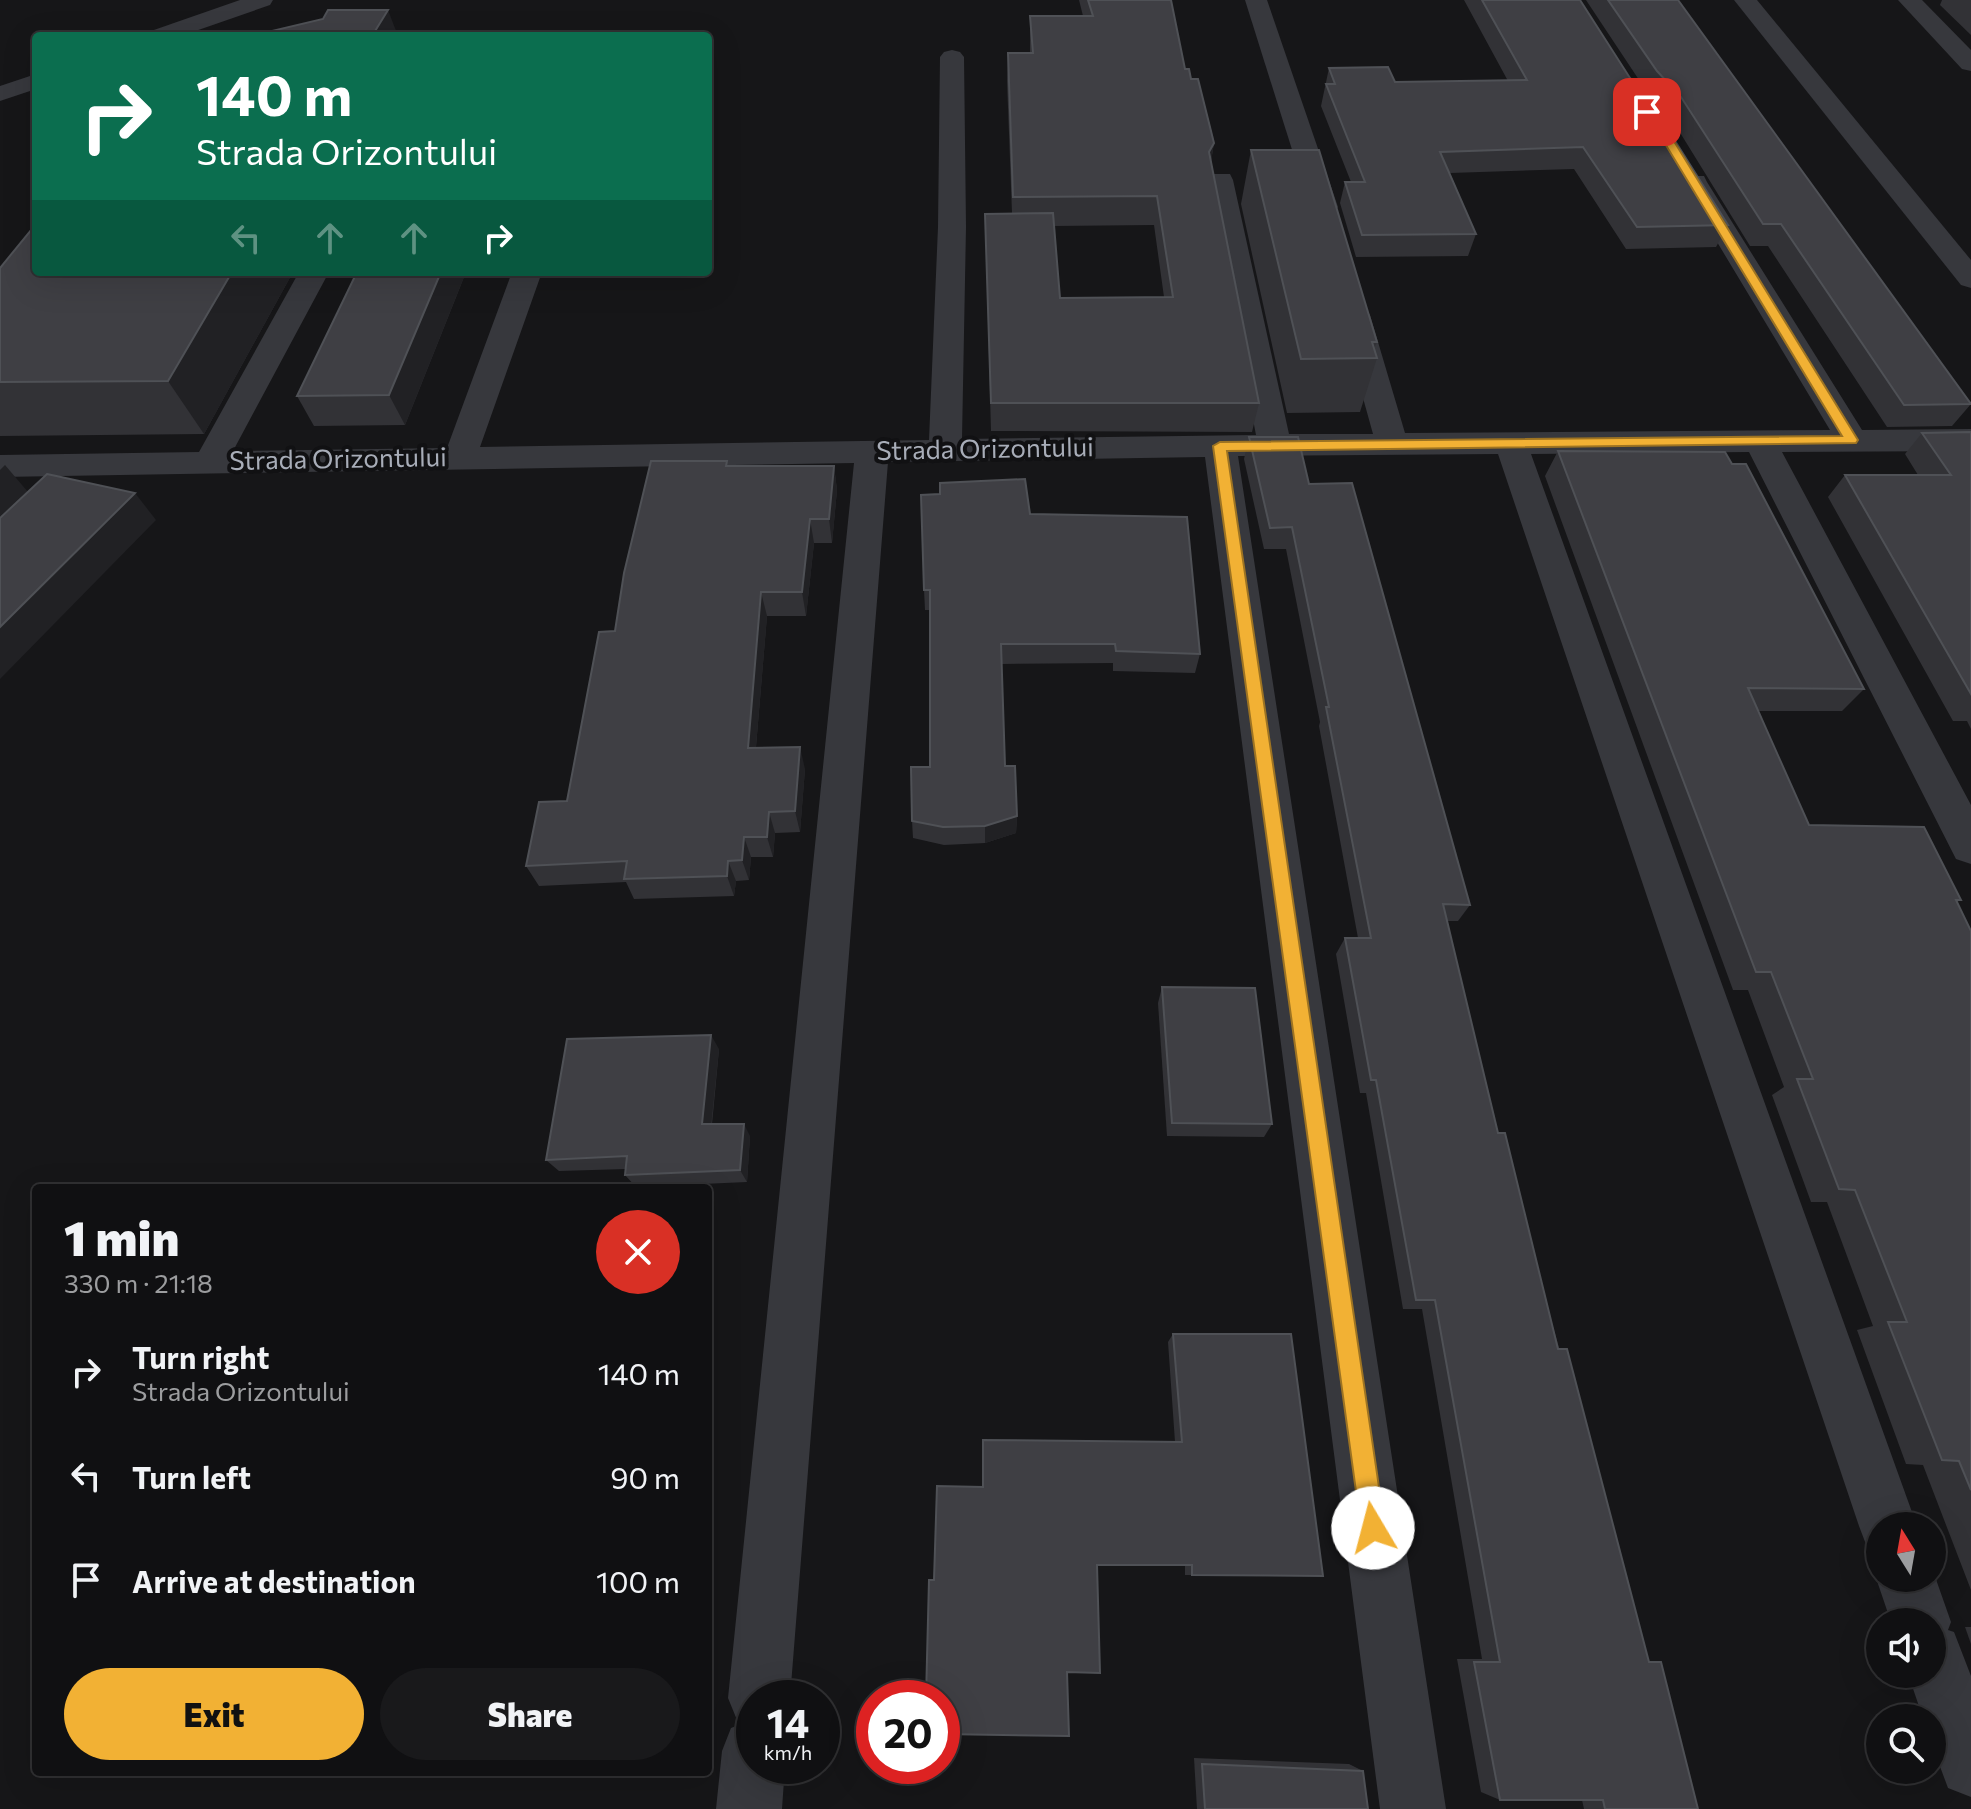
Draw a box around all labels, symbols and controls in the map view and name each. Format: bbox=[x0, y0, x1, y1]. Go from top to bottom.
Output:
text: 140 m bbox=[196, 59, 352, 128]
icon: right bbox=[64, 64, 168, 168]
pin bbox=[1613, 78, 1681, 146]
icon: arrive bbox=[1625, 90, 1669, 134]
text: Strada Orizontului bbox=[196, 128, 497, 172]
icon: left bbox=[224, 216, 268, 260]
icon: ahead bbox=[308, 216, 352, 260]
icon: ahead bbox=[392, 216, 436, 260]
icon: right bbox=[476, 216, 520, 260]
street label: Strada Orizontului bbox=[876, 430, 1094, 465]
street label: Strada Orizontului bbox=[229, 440, 447, 475]
text: 1 min bbox=[64, 1207, 179, 1266]
button: close bbox=[596, 1210, 680, 1294]
text: 330 m · 21:18 bbox=[64, 1267, 213, 1298]
text: Turn right bbox=[132, 1338, 269, 1375]
icon: right bbox=[64, 1350, 108, 1394]
text: 140 m bbox=[598, 1354, 680, 1391]
text: Strada Orizontului bbox=[132, 1375, 350, 1406]
icon: left bbox=[64, 1454, 108, 1498]
text: Turn left bbox=[132, 1458, 251, 1495]
text: 90 m bbox=[610, 1458, 680, 1495]
position arrow bbox=[1331, 1486, 1415, 1570]
north arrow bbox=[1866, 1512, 1946, 1592]
map controls bbox=[1866, 1512, 1946, 1784]
icon: arrive bbox=[64, 1558, 108, 1602]
text: Arrive at destination bbox=[132, 1562, 416, 1599]
text: 100 m bbox=[596, 1562, 680, 1599]
button: sound bbox=[1866, 1608, 1946, 1688]
button: Exit bbox=[64, 1668, 364, 1760]
button: Share bbox=[380, 1668, 680, 1760]
speed limit sign: 20 bbox=[856, 1680, 960, 1784]
text: 14 bbox=[767, 1697, 809, 1746]
button: search bbox=[1866, 1704, 1946, 1784]
text: km/h bbox=[764, 1740, 812, 1764]

